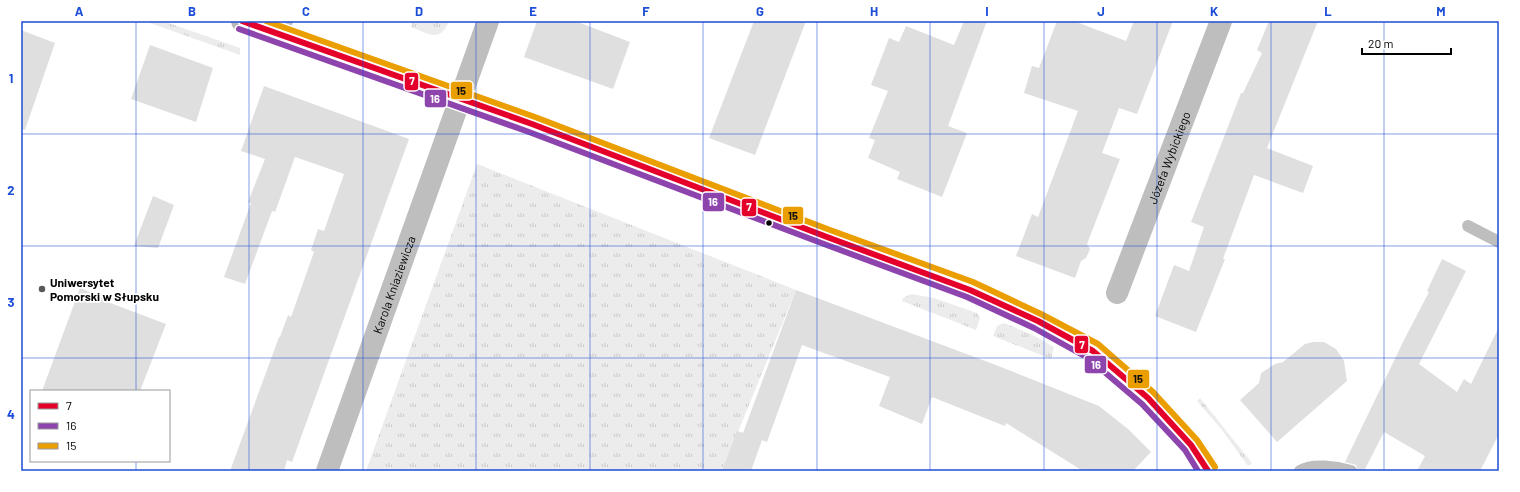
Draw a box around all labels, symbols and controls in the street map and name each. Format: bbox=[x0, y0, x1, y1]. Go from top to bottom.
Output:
text: A bbox=[75, 3, 84, 19]
text: B bbox=[188, 3, 196, 19]
text: C bbox=[302, 3, 310, 19]
text: D bbox=[415, 3, 423, 19]
text: E bbox=[529, 3, 537, 19]
text: F bbox=[642, 3, 650, 19]
text: G bbox=[756, 3, 764, 19]
text: H bbox=[870, 3, 878, 19]
text: I bbox=[985, 3, 989, 19]
text: J bbox=[1097, 3, 1105, 19]
text: K bbox=[1210, 3, 1218, 19]
text: L bbox=[1324, 3, 1332, 19]
text: M bbox=[1436, 3, 1446, 19]
scale bar bbox=[1362, 30, 1451, 56]
text: 20 m bbox=[1368, 36, 1394, 50]
text: 1 bbox=[9, 70, 13, 86]
line badge: 7 bbox=[404, 72, 419, 91]
text: 7 bbox=[409, 74, 415, 87]
line badge: 15 bbox=[450, 81, 473, 100]
text: 15 bbox=[456, 84, 466, 97]
line badge: 16 bbox=[424, 89, 447, 108]
text: 16 bbox=[430, 92, 440, 105]
street label: Józefa Wybickiego bbox=[1145, 109, 1193, 206]
text: 2 bbox=[7, 182, 15, 198]
line badge: 16 bbox=[702, 192, 725, 212]
text: 16 bbox=[708, 195, 718, 208]
line badge: 7 bbox=[741, 198, 757, 217]
text: 7 bbox=[746, 200, 752, 213]
line badge: 15 bbox=[782, 206, 804, 225]
text: 15 bbox=[788, 209, 798, 222]
unlabelled marker bbox=[764, 218, 774, 228]
street label: Karola Kniaziewicza bbox=[370, 234, 418, 335]
place label: Uniwersytet Pomorski w Słupsku bbox=[50, 275, 159, 303]
marker: Uniwersytet Pomorski w Słupsku bbox=[37, 284, 47, 294]
text: 3 bbox=[7, 294, 15, 310]
line badge: 7 bbox=[1074, 335, 1089, 354]
text: 7 bbox=[1079, 338, 1085, 351]
line badge: 16 bbox=[1084, 355, 1107, 374]
text: 16 bbox=[1091, 358, 1101, 371]
line badge: 15 bbox=[1127, 369, 1150, 389]
text: 15 bbox=[1133, 372, 1143, 385]
legend bbox=[30, 390, 170, 462]
text: 7 bbox=[66, 398, 72, 412]
text: 4 bbox=[7, 406, 15, 422]
text: 16 bbox=[66, 418, 76, 432]
text: 15 bbox=[66, 438, 76, 452]

